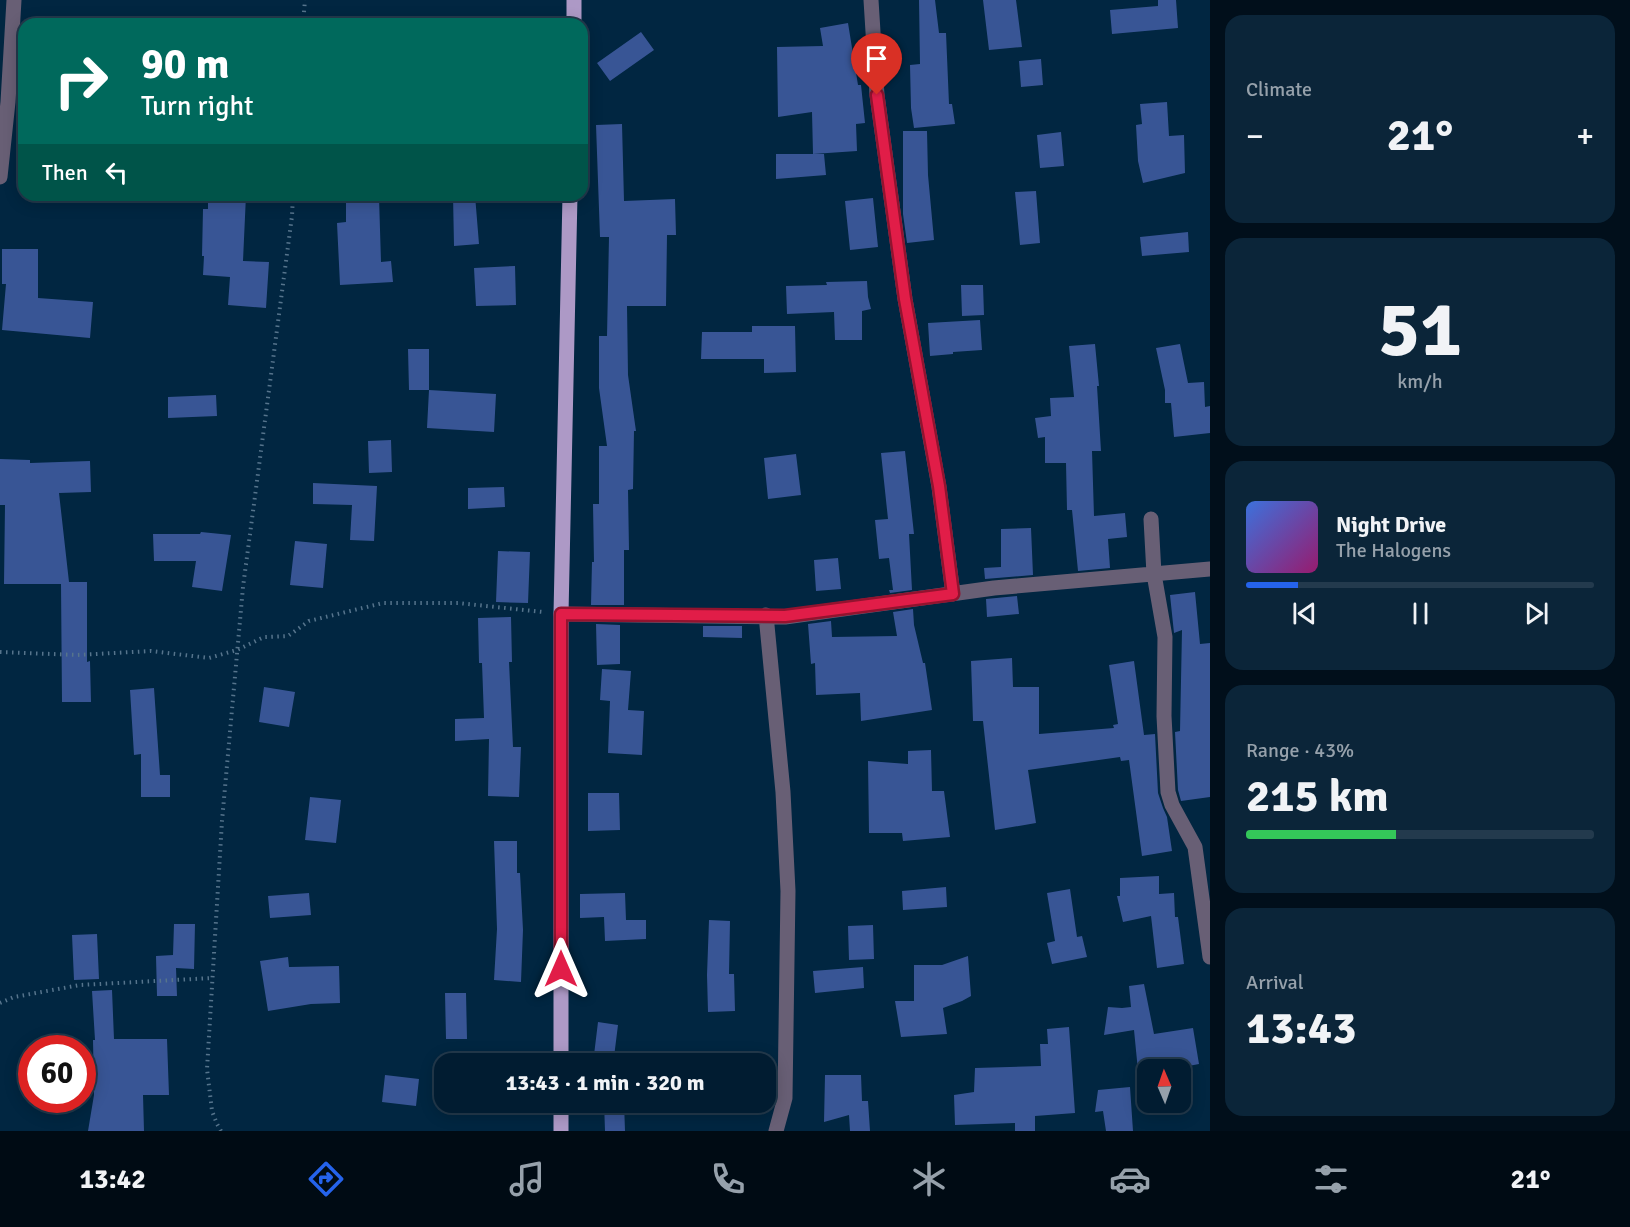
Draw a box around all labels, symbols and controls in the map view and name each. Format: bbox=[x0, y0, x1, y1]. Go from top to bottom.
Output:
pin bbox=[851, 33, 902, 95]
text: 90 m bbox=[141, 39, 230, 90]
icon: right bbox=[42, 42, 120, 120]
icon: arrive bbox=[860, 42, 893, 75]
text: Climate bbox=[1246, 77, 1312, 102]
text: Turn right bbox=[141, 90, 254, 123]
text: 21° bbox=[1387, 108, 1453, 163]
text: − bbox=[1246, 116, 1264, 157]
text: + bbox=[1576, 116, 1594, 157]
icon: left bbox=[100, 156, 133, 189]
text: Then bbox=[42, 159, 88, 186]
text: 51 bbox=[1378, 282, 1462, 378]
text: km/h bbox=[1397, 369, 1443, 394]
text: Night Drive bbox=[1336, 511, 1446, 538]
text: The Halogens bbox=[1336, 538, 1451, 563]
icon: previous bbox=[1288, 597, 1321, 630]
icon: pause bbox=[1404, 597, 1437, 630]
icon: next bbox=[1520, 597, 1553, 630]
text: Range · 43% bbox=[1246, 738, 1354, 763]
text: 215 km bbox=[1246, 769, 1389, 824]
position arrow bbox=[529, 937, 593, 1001]
text: Arrival bbox=[1246, 970, 1304, 995]
text: 13:43 bbox=[1246, 1001, 1356, 1056]
speed limit sign: 60 bbox=[18, 1035, 96, 1113]
north arrow bbox=[1137, 1059, 1191, 1113]
map controls bbox=[1137, 1059, 1191, 1113]
text: 13:43 · 1 min · 320 m bbox=[505, 1069, 705, 1096]
icon: directions bbox=[305, 1158, 347, 1200]
icon: music bbox=[506, 1158, 548, 1200]
icon: phone bbox=[707, 1158, 749, 1200]
icon: climate bbox=[908, 1158, 950, 1200]
icon: car bbox=[1109, 1158, 1151, 1200]
icon: filters bbox=[1310, 1158, 1352, 1200]
text: 13:42 bbox=[79, 1163, 146, 1196]
text: 21° bbox=[1511, 1163, 1551, 1196]

